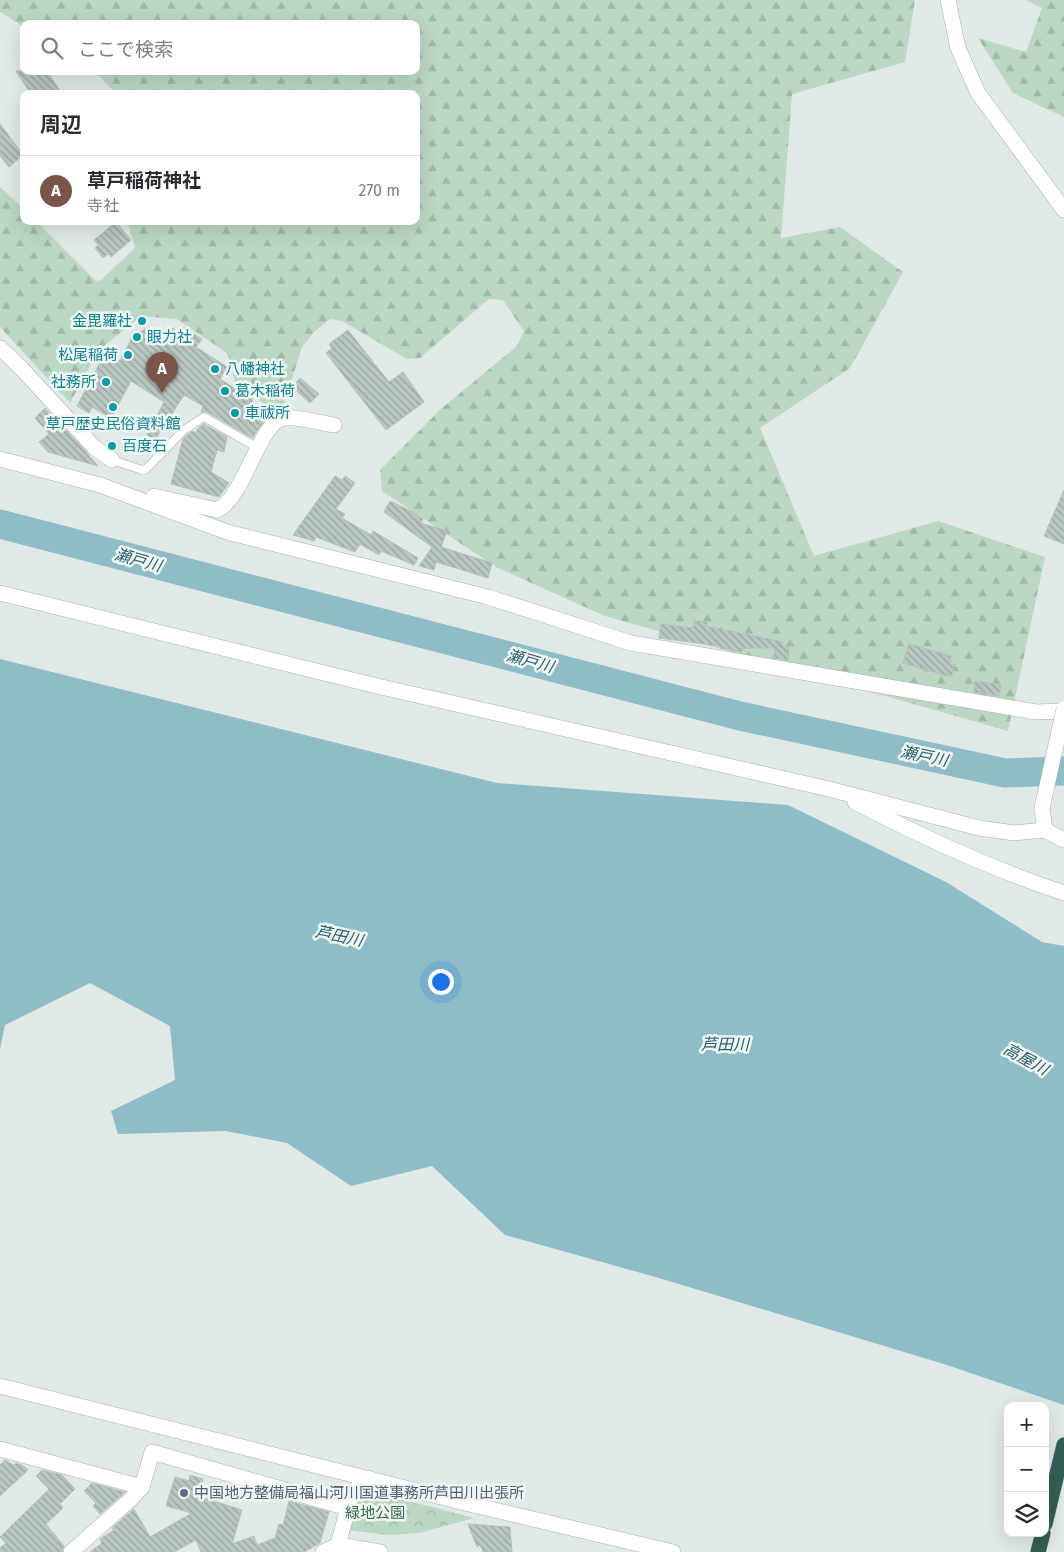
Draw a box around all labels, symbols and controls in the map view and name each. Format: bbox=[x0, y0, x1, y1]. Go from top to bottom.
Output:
search box bbox=[20, 20, 420, 75]
icon: search bbox=[38, 34, 66, 62]
text: ここで検索 bbox=[78, 38, 173, 61]
text: 周辺 bbox=[40, 112, 82, 138]
text: 草戸稲荷神社 bbox=[87, 169, 201, 192]
text: A bbox=[51, 181, 61, 200]
text: 270 m bbox=[358, 181, 400, 200]
text: 寺社 bbox=[87, 196, 119, 215]
place label: 金毘羅社 bbox=[72, 312, 132, 330]
marker: 金毘羅社 bbox=[136, 315, 148, 327]
place label: 眼力社 bbox=[147, 328, 192, 346]
marker: 眼力社 bbox=[131, 331, 143, 343]
place label: 松尾稲荷 bbox=[58, 346, 118, 364]
marker: 松尾稲荷 bbox=[122, 349, 134, 361]
pin: A bbox=[146, 352, 178, 393]
place label: 八幡神社 bbox=[225, 360, 285, 378]
marker: 八幡神社 bbox=[209, 363, 221, 375]
place label: 社務所 bbox=[51, 373, 96, 391]
marker: 社務所 bbox=[100, 376, 112, 388]
place label: 葛木稲荷 bbox=[235, 382, 295, 400]
marker: 葛木稲荷 bbox=[219, 385, 231, 397]
marker: 草戸歴史民俗資料館 bbox=[107, 401, 119, 413]
place label: 車祓所 bbox=[245, 404, 290, 422]
marker: 車祓所 bbox=[229, 407, 241, 419]
place label: 草戸歴史民俗資料館 bbox=[45, 415, 181, 433]
place label: 百度石 bbox=[122, 437, 167, 455]
marker: 百度石 bbox=[106, 440, 118, 452]
water label: 瀬戸川 bbox=[112, 545, 166, 576]
water label: 瀬戸川 bbox=[504, 646, 558, 677]
water label: 瀬戸川 bbox=[899, 742, 951, 771]
water label: 芦田川 bbox=[314, 922, 366, 951]
your location bbox=[428, 969, 454, 995]
water label: 芦田川 bbox=[701, 1035, 751, 1054]
water label: 高屋川 bbox=[1000, 1039, 1053, 1080]
map controls bbox=[1004, 1402, 1049, 1537]
button: + bbox=[1004, 1402, 1049, 1447]
button: − bbox=[1004, 1447, 1049, 1492]
place label: 中国地方整備局福山河川国道事務所芦田川出張所 bbox=[194, 1484, 524, 1502]
marker: 中国地方整備局福山河川国道事務所芦田川出張所 bbox=[178, 1487, 190, 1499]
button: layers bbox=[1004, 1492, 1049, 1537]
park label: 緑地公園 bbox=[345, 1504, 405, 1522]

